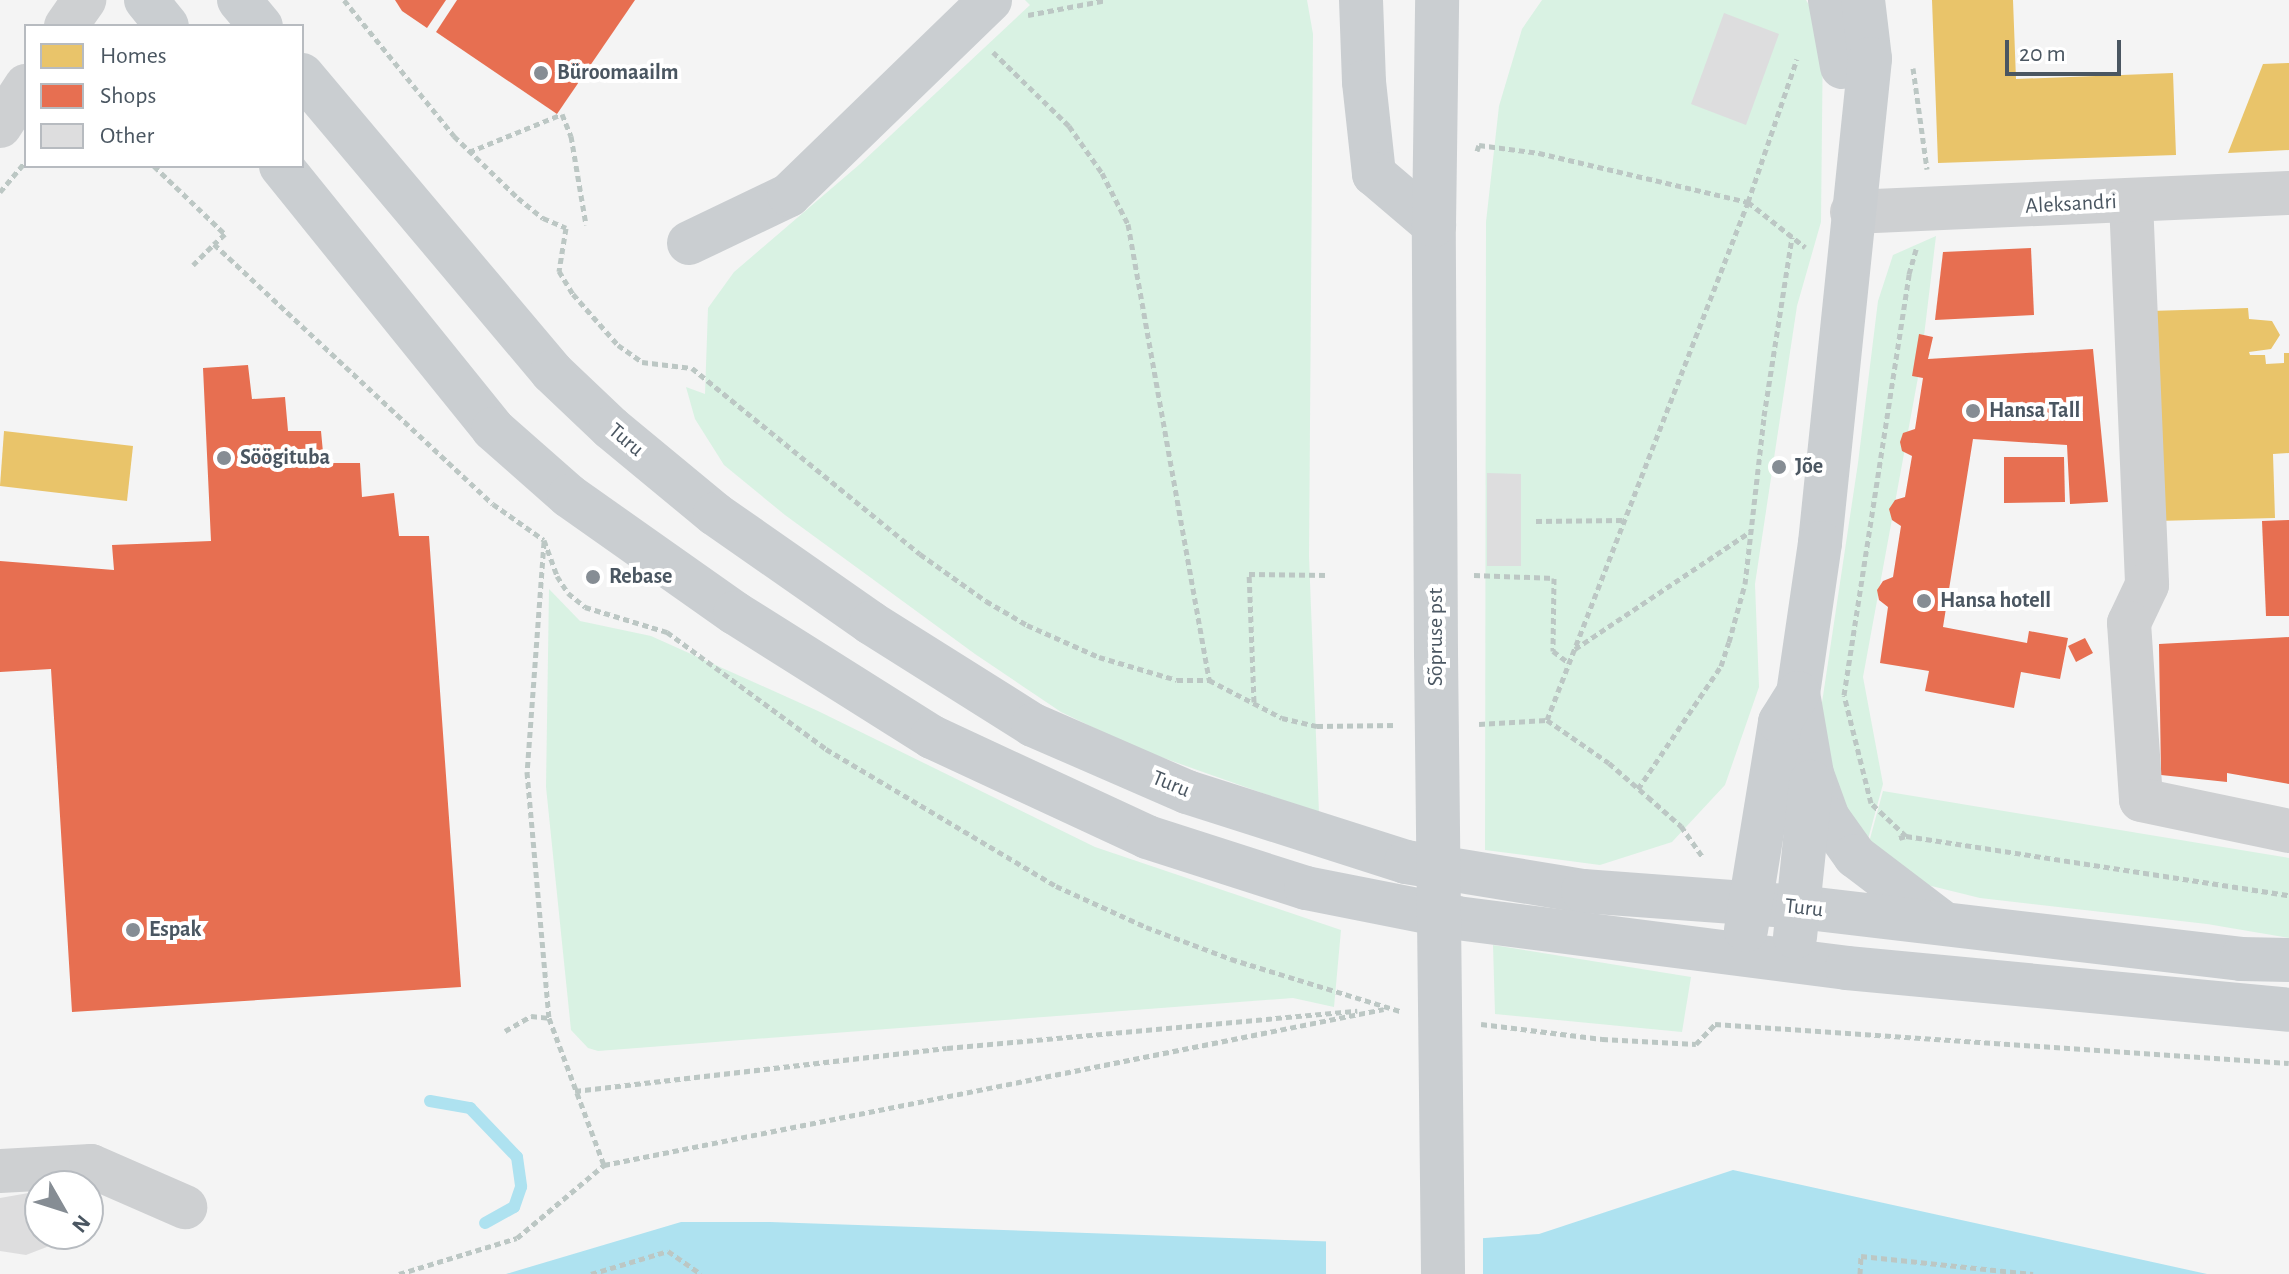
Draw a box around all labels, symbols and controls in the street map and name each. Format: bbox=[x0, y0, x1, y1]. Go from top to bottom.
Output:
legend bbox=[24, 24, 304, 168]
scale bar bbox=[2009, 24, 2125, 74]
text: 20 m bbox=[2019, 42, 2066, 66]
text: Homes bbox=[100, 44, 167, 68]
place label: Büroomaailm bbox=[557, 60, 679, 86]
marker: Büroomaailm bbox=[532, 64, 550, 82]
text: Shops bbox=[100, 84, 156, 108]
text: Other bbox=[100, 124, 154, 148]
street label: Aleksandri bbox=[2025, 188, 2117, 220]
place label: Hansa Tall bbox=[1989, 398, 2080, 424]
marker: Hansa Tall bbox=[1964, 402, 1982, 420]
street label: Turu bbox=[603, 418, 649, 462]
place label: Söögituba bbox=[240, 445, 330, 471]
marker: Söögituba bbox=[215, 449, 233, 467]
place label: Jõe bbox=[1795, 454, 1823, 480]
marker: Jõe bbox=[1770, 458, 1788, 476]
place label: Rebase bbox=[609, 564, 672, 590]
marker: Rebase bbox=[584, 568, 602, 586]
street label: Sõpruse pst bbox=[1423, 588, 1449, 686]
place label: Hansa hotell bbox=[1940, 588, 2051, 614]
marker: Hansa hotell bbox=[1915, 592, 1933, 610]
street label: Turu bbox=[1148, 765, 1194, 803]
street label: Turu bbox=[1783, 893, 1825, 923]
place label: Espak bbox=[149, 917, 202, 943]
marker: Espak bbox=[124, 921, 142, 939]
north arrow bbox=[24, 1170, 104, 1250]
text: N bbox=[68, 1211, 94, 1237]

